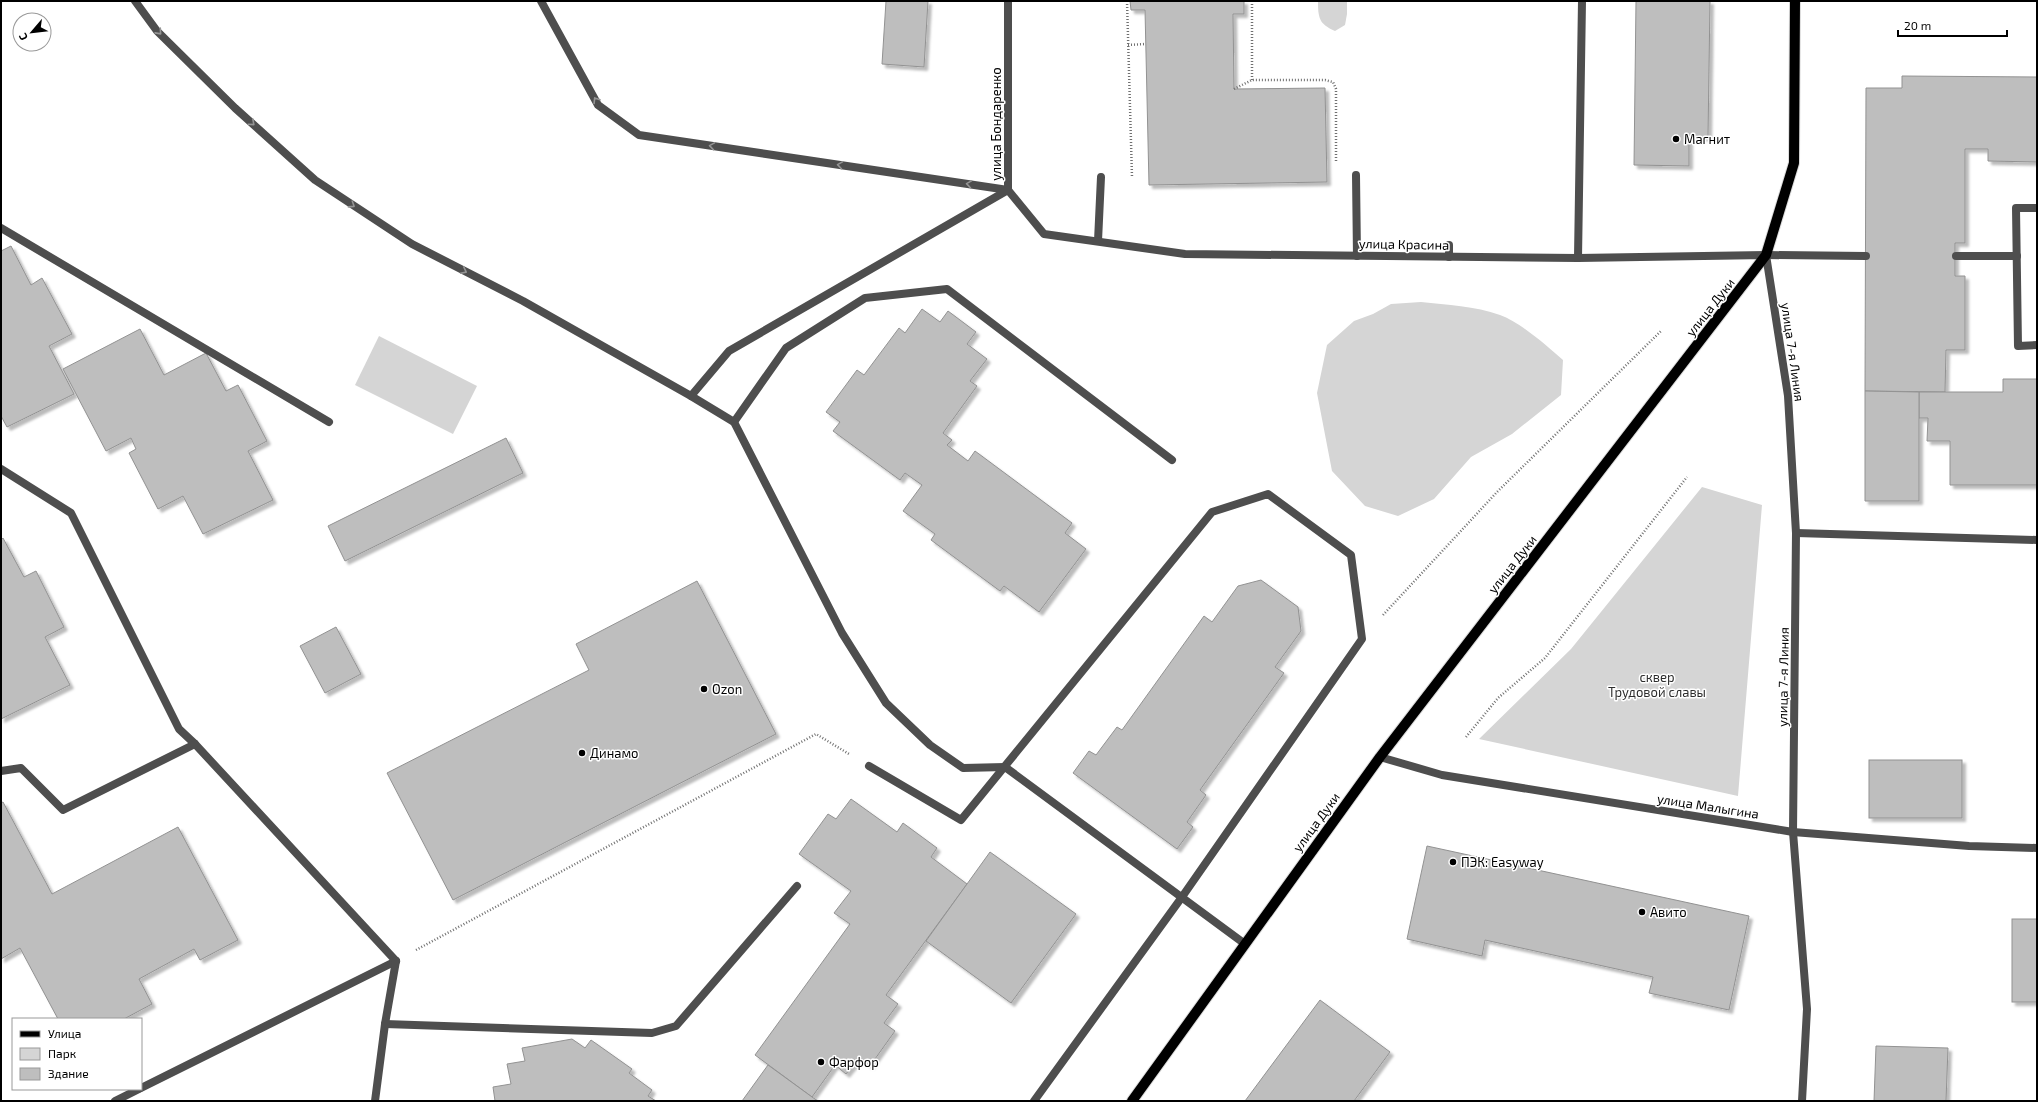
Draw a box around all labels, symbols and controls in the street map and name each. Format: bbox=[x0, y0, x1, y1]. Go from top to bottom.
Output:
north arrow bbox=[12, 12, 52, 52]
scale bar bbox=[1898, 12, 2007, 38]
text: 20 m bbox=[1904, 18, 1931, 32]
one-way arrow bbox=[154, 27, 161, 35]
text: С bbox=[15, 31, 30, 43]
street label: улица Бондаренко bbox=[988, 67, 1004, 181]
one-way arrow bbox=[593, 97, 600, 104]
one-way arrow bbox=[247, 118, 254, 125]
place label: Магнит bbox=[1684, 131, 1731, 147]
marker: Магнит bbox=[1671, 134, 1681, 144]
one-way arrow bbox=[709, 142, 715, 151]
one-way arrow bbox=[837, 161, 843, 170]
one-way arrow bbox=[966, 180, 972, 189]
one-way arrow bbox=[348, 200, 355, 208]
street label: улица Красина bbox=[1359, 235, 1449, 253]
one-way arrow bbox=[460, 266, 467, 273]
street label: улица Дуки bbox=[1682, 275, 1738, 339]
street label: улица 7-я Линия bbox=[1778, 301, 1808, 403]
street label: улица Дуки bbox=[1484, 532, 1540, 596]
street label: улица 7-я Линия bbox=[1774, 627, 1792, 727]
park label: сквер Трудовой славы bbox=[1608, 669, 1706, 700]
place label: Ozon bbox=[712, 681, 742, 697]
marker: Ozon bbox=[699, 684, 709, 694]
place label: Динамо bbox=[590, 745, 639, 761]
marker: Динамо bbox=[577, 748, 587, 758]
street label: улица Дуки bbox=[1289, 789, 1343, 855]
street label: улица Малыгина bbox=[1656, 790, 1760, 822]
place label: ПЭК: Easyway bbox=[1461, 854, 1544, 870]
marker: ПЭК: Easyway bbox=[1448, 857, 1458, 867]
place label: Авито bbox=[1650, 904, 1687, 920]
marker: Авито bbox=[1637, 907, 1647, 917]
legend bbox=[12, 1018, 142, 1090]
text: Улица bbox=[48, 1026, 81, 1040]
text: Парк bbox=[48, 1046, 77, 1060]
place label: Фарфор bbox=[829, 1054, 879, 1070]
marker: Фарфор bbox=[816, 1057, 826, 1067]
text: Здание bbox=[48, 1066, 89, 1080]

